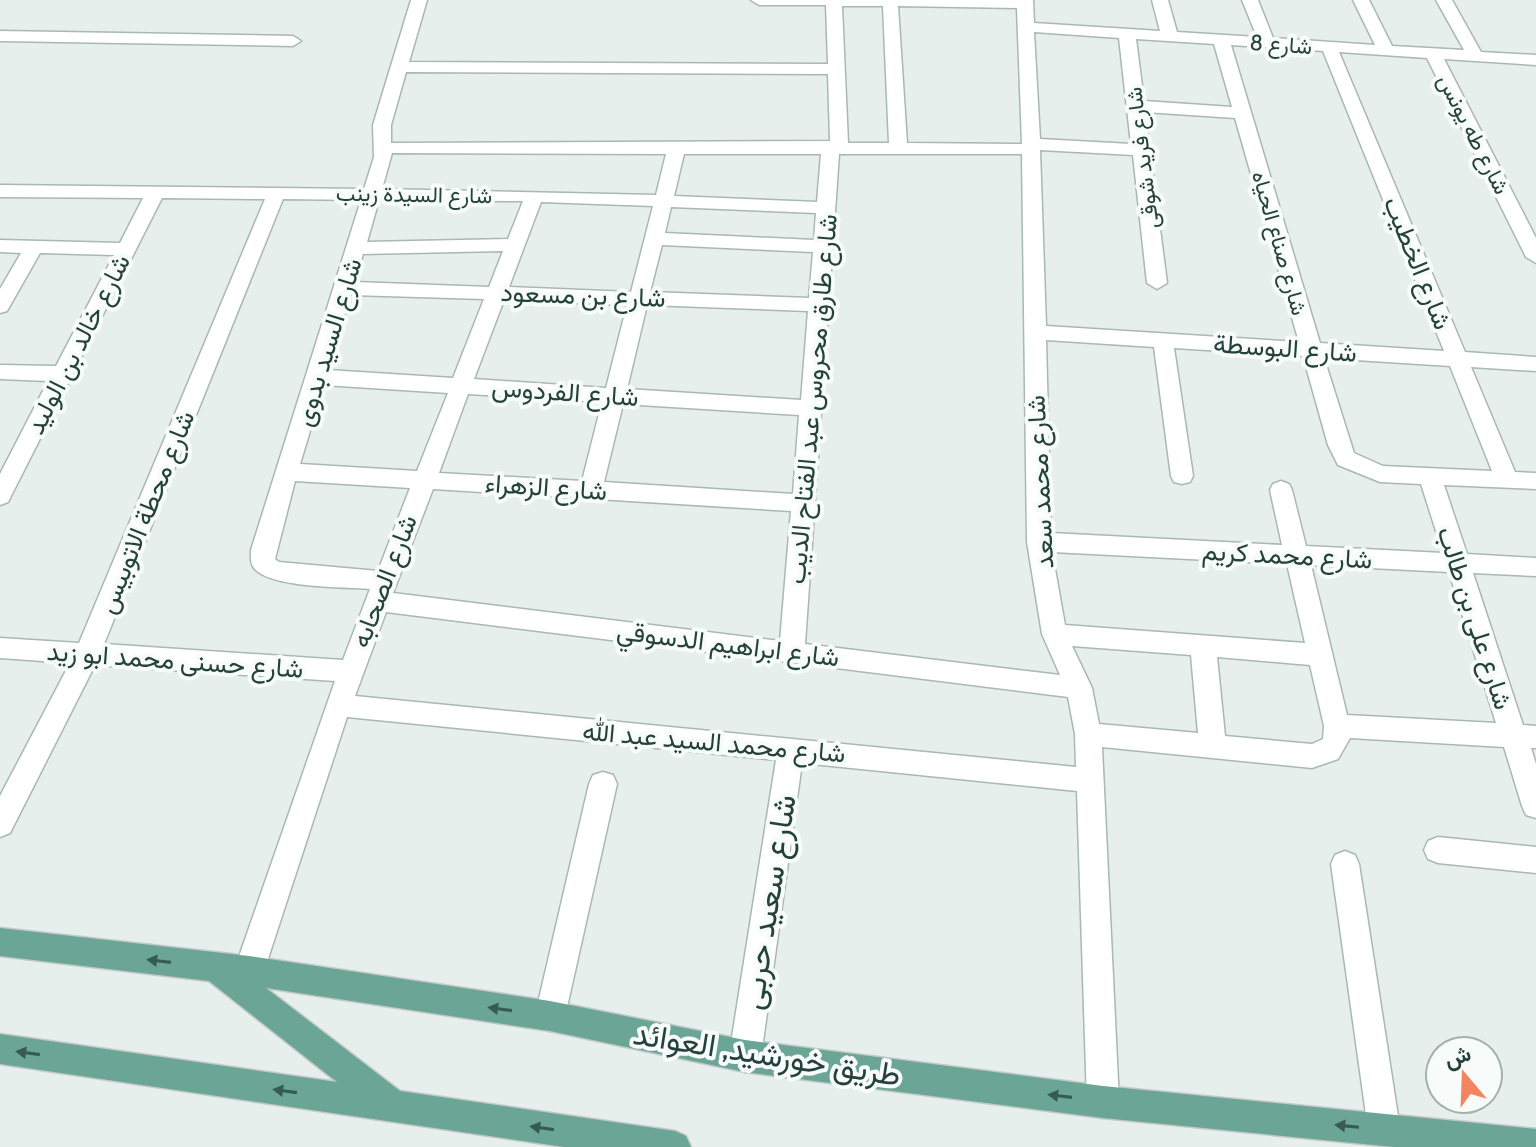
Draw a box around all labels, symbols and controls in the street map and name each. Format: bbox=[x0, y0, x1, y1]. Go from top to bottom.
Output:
street label: شارع 8 bbox=[1249, 29, 1313, 61]
street label: شارع طه يونس bbox=[1431, 70, 1515, 199]
street label: شارع فريد شوقى bbox=[1120, 85, 1166, 230]
street label: شارع صناع الحياه bbox=[1245, 168, 1313, 319]
street label: شارع السيدة زينب bbox=[336, 180, 492, 210]
street label: شارع الخطيب bbox=[1375, 192, 1459, 335]
street label: شارع طارق محروس عبد الفتاح الديب bbox=[780, 213, 846, 586]
street label: شارع خالد بن الوليد bbox=[19, 249, 139, 440]
street label: شارع السيد بدوى bbox=[287, 254, 371, 431]
street label: شارع بن مسعود bbox=[500, 276, 666, 316]
street label: شارع البوسطة bbox=[1212, 327, 1358, 371]
street label: شارع الفردوس bbox=[490, 371, 640, 415]
street label: شارع محمد سعد bbox=[1019, 394, 1063, 569]
street label: شارع محطة الاتوبيس bbox=[91, 406, 203, 619]
street label: شارع الزهراء bbox=[484, 467, 608, 509]
street label: شارع الصحابه bbox=[344, 510, 426, 653]
street label: شارع على بن طالب bbox=[1428, 523, 1520, 714]
street label: شارع محمد كريم bbox=[1201, 535, 1373, 577]
street label: شارع ابراهيم الدسوقي bbox=[614, 614, 841, 679]
street label: شارع حسنى محمد ابو زيد bbox=[46, 635, 304, 687]
street label: شارع محمد السيد عبد الله bbox=[581, 715, 847, 771]
street label: شارع سعيد حربى bbox=[731, 792, 807, 1013]
one-way arrow bbox=[146, 954, 171, 967]
one-way arrow bbox=[487, 1002, 512, 1015]
street label: طريق خورشيد, العوائد bbox=[630, 1013, 904, 1095]
north arrow bbox=[1424, 1035, 1504, 1115]
text: ش bbox=[1441, 1039, 1475, 1074]
one-way arrow bbox=[15, 1046, 40, 1059]
one-way arrow bbox=[272, 1084, 297, 1097]
one-way arrow bbox=[1048, 1089, 1073, 1102]
one-way arrow bbox=[1334, 1119, 1359, 1132]
one-way arrow bbox=[530, 1121, 555, 1134]

